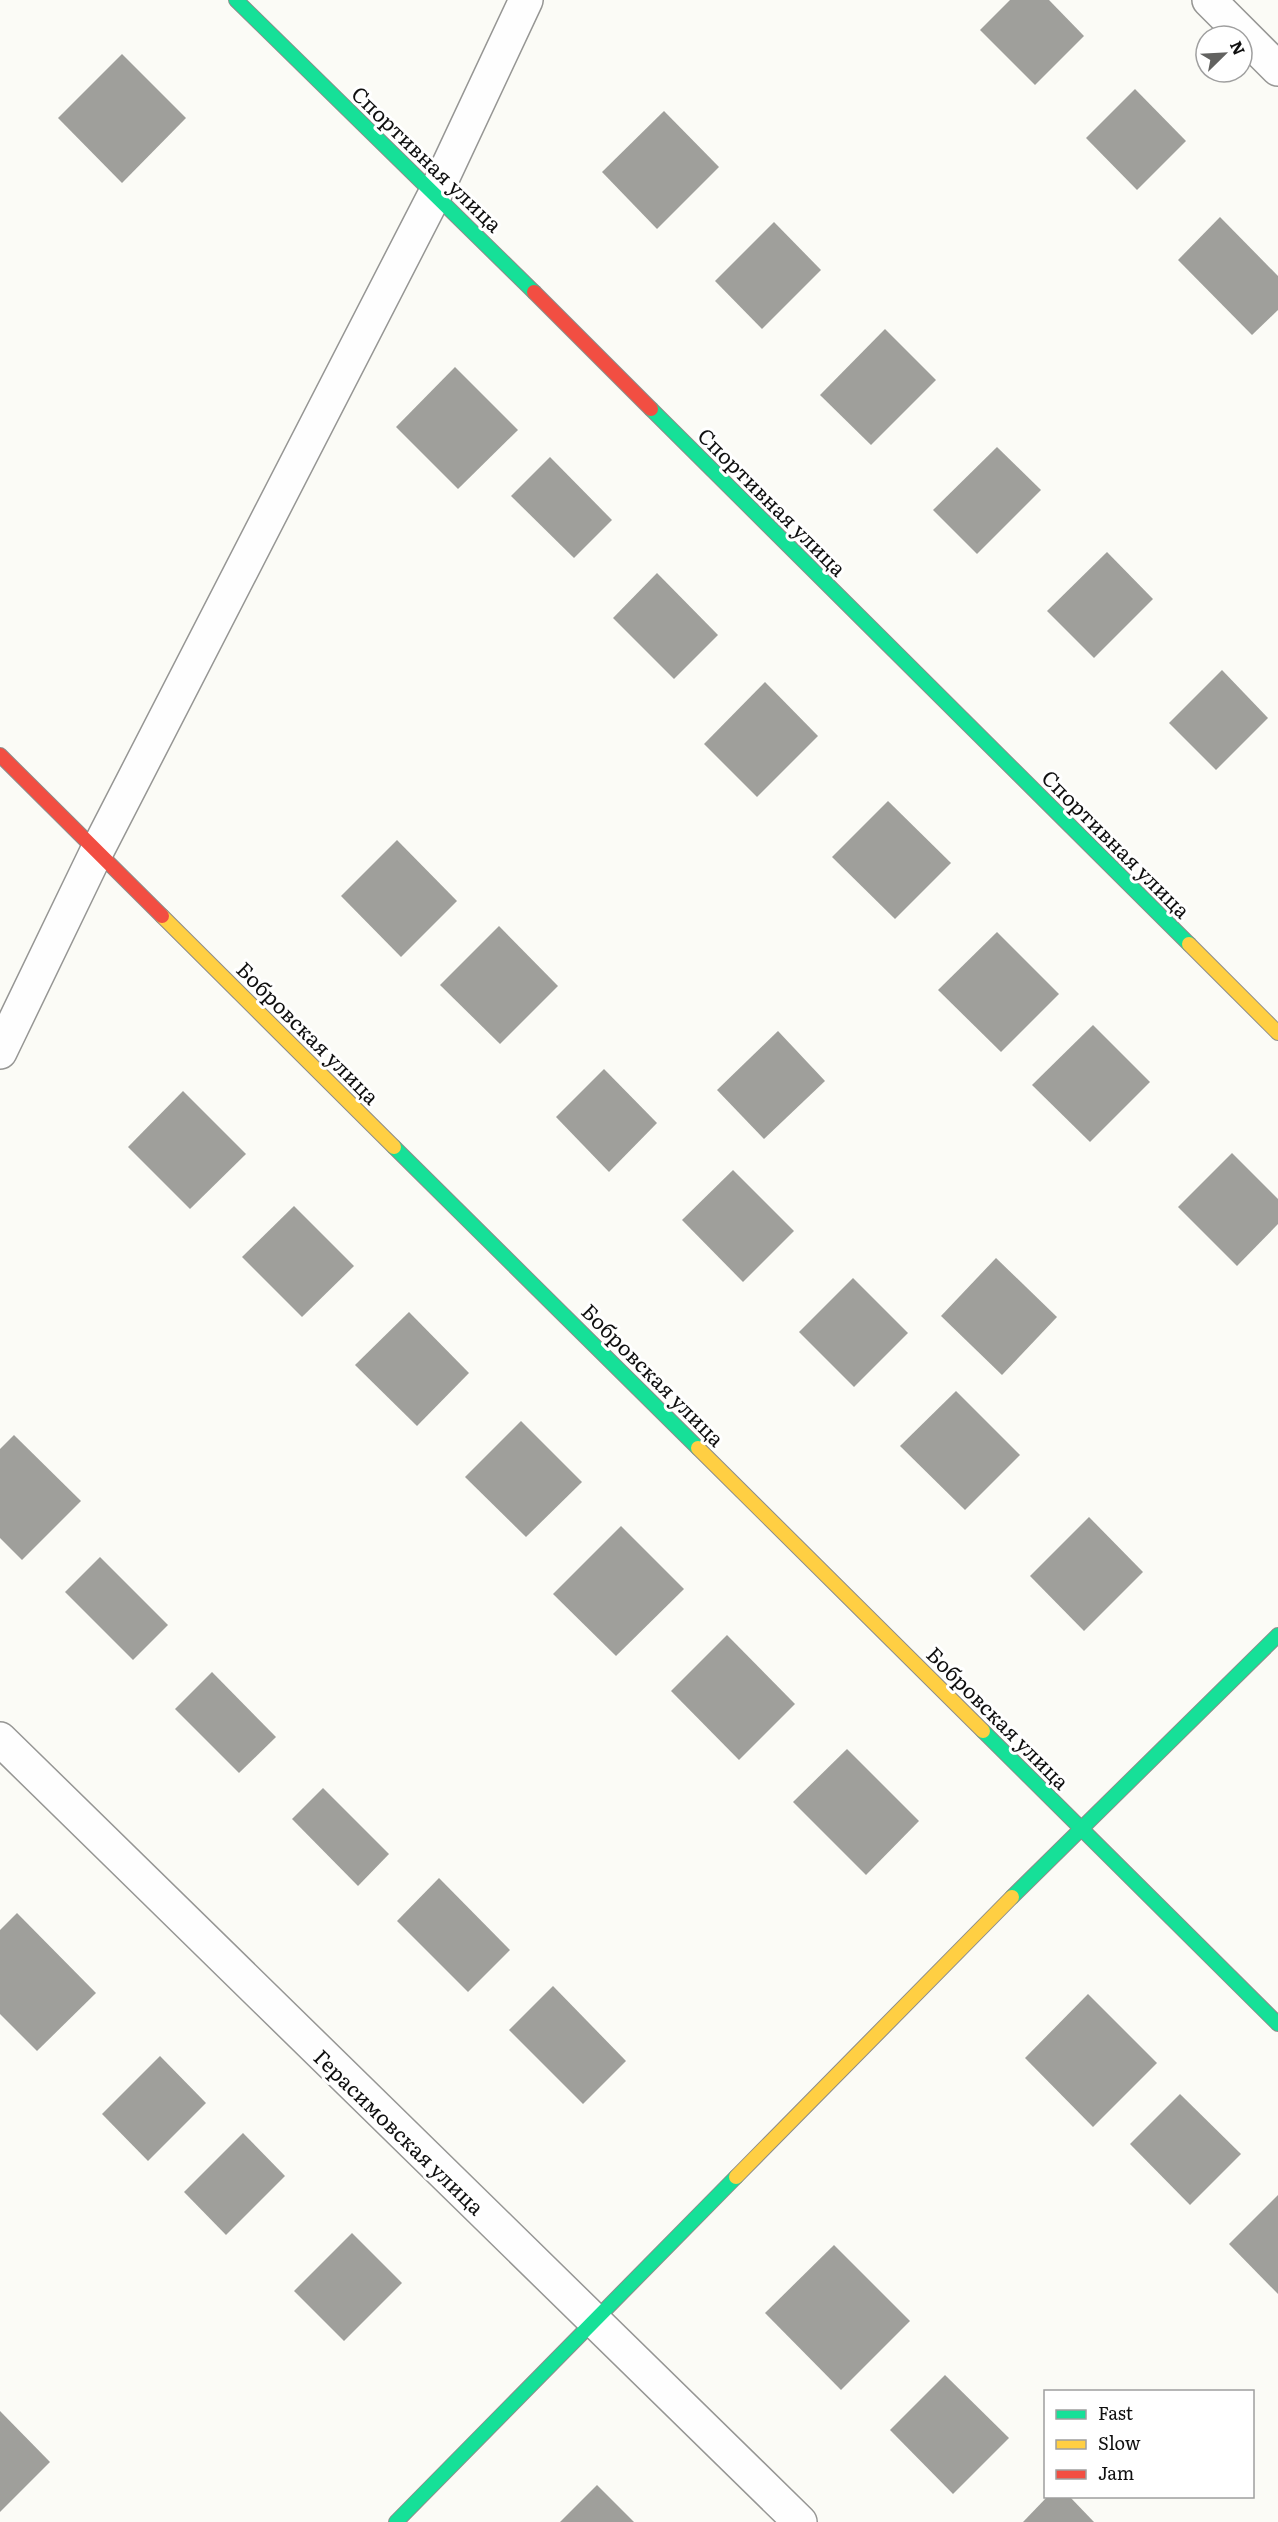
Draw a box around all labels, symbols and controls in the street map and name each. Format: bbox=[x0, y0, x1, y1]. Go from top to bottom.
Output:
north arrow bbox=[1194, 24, 1254, 84]
text: N bbox=[1225, 36, 1252, 59]
street label: Спортивная улица bbox=[346, 78, 511, 239]
street label: Спортивная улица bbox=[692, 420, 855, 583]
street label: Спортивная улица bbox=[1036, 762, 1199, 925]
street label: Бобровская улица bbox=[230, 953, 388, 1111]
street label: Бобровская улица bbox=[575, 1295, 733, 1453]
street label: Бобровская улица bbox=[920, 1638, 1078, 1796]
street label: Герасимовская улица bbox=[308, 2041, 493, 2221]
legend bbox=[1044, 2390, 1254, 2498]
text: Fast bbox=[1098, 2399, 1134, 2426]
text: Slow bbox=[1098, 2429, 1141, 2456]
text: Jam bbox=[1098, 2459, 1134, 2486]

